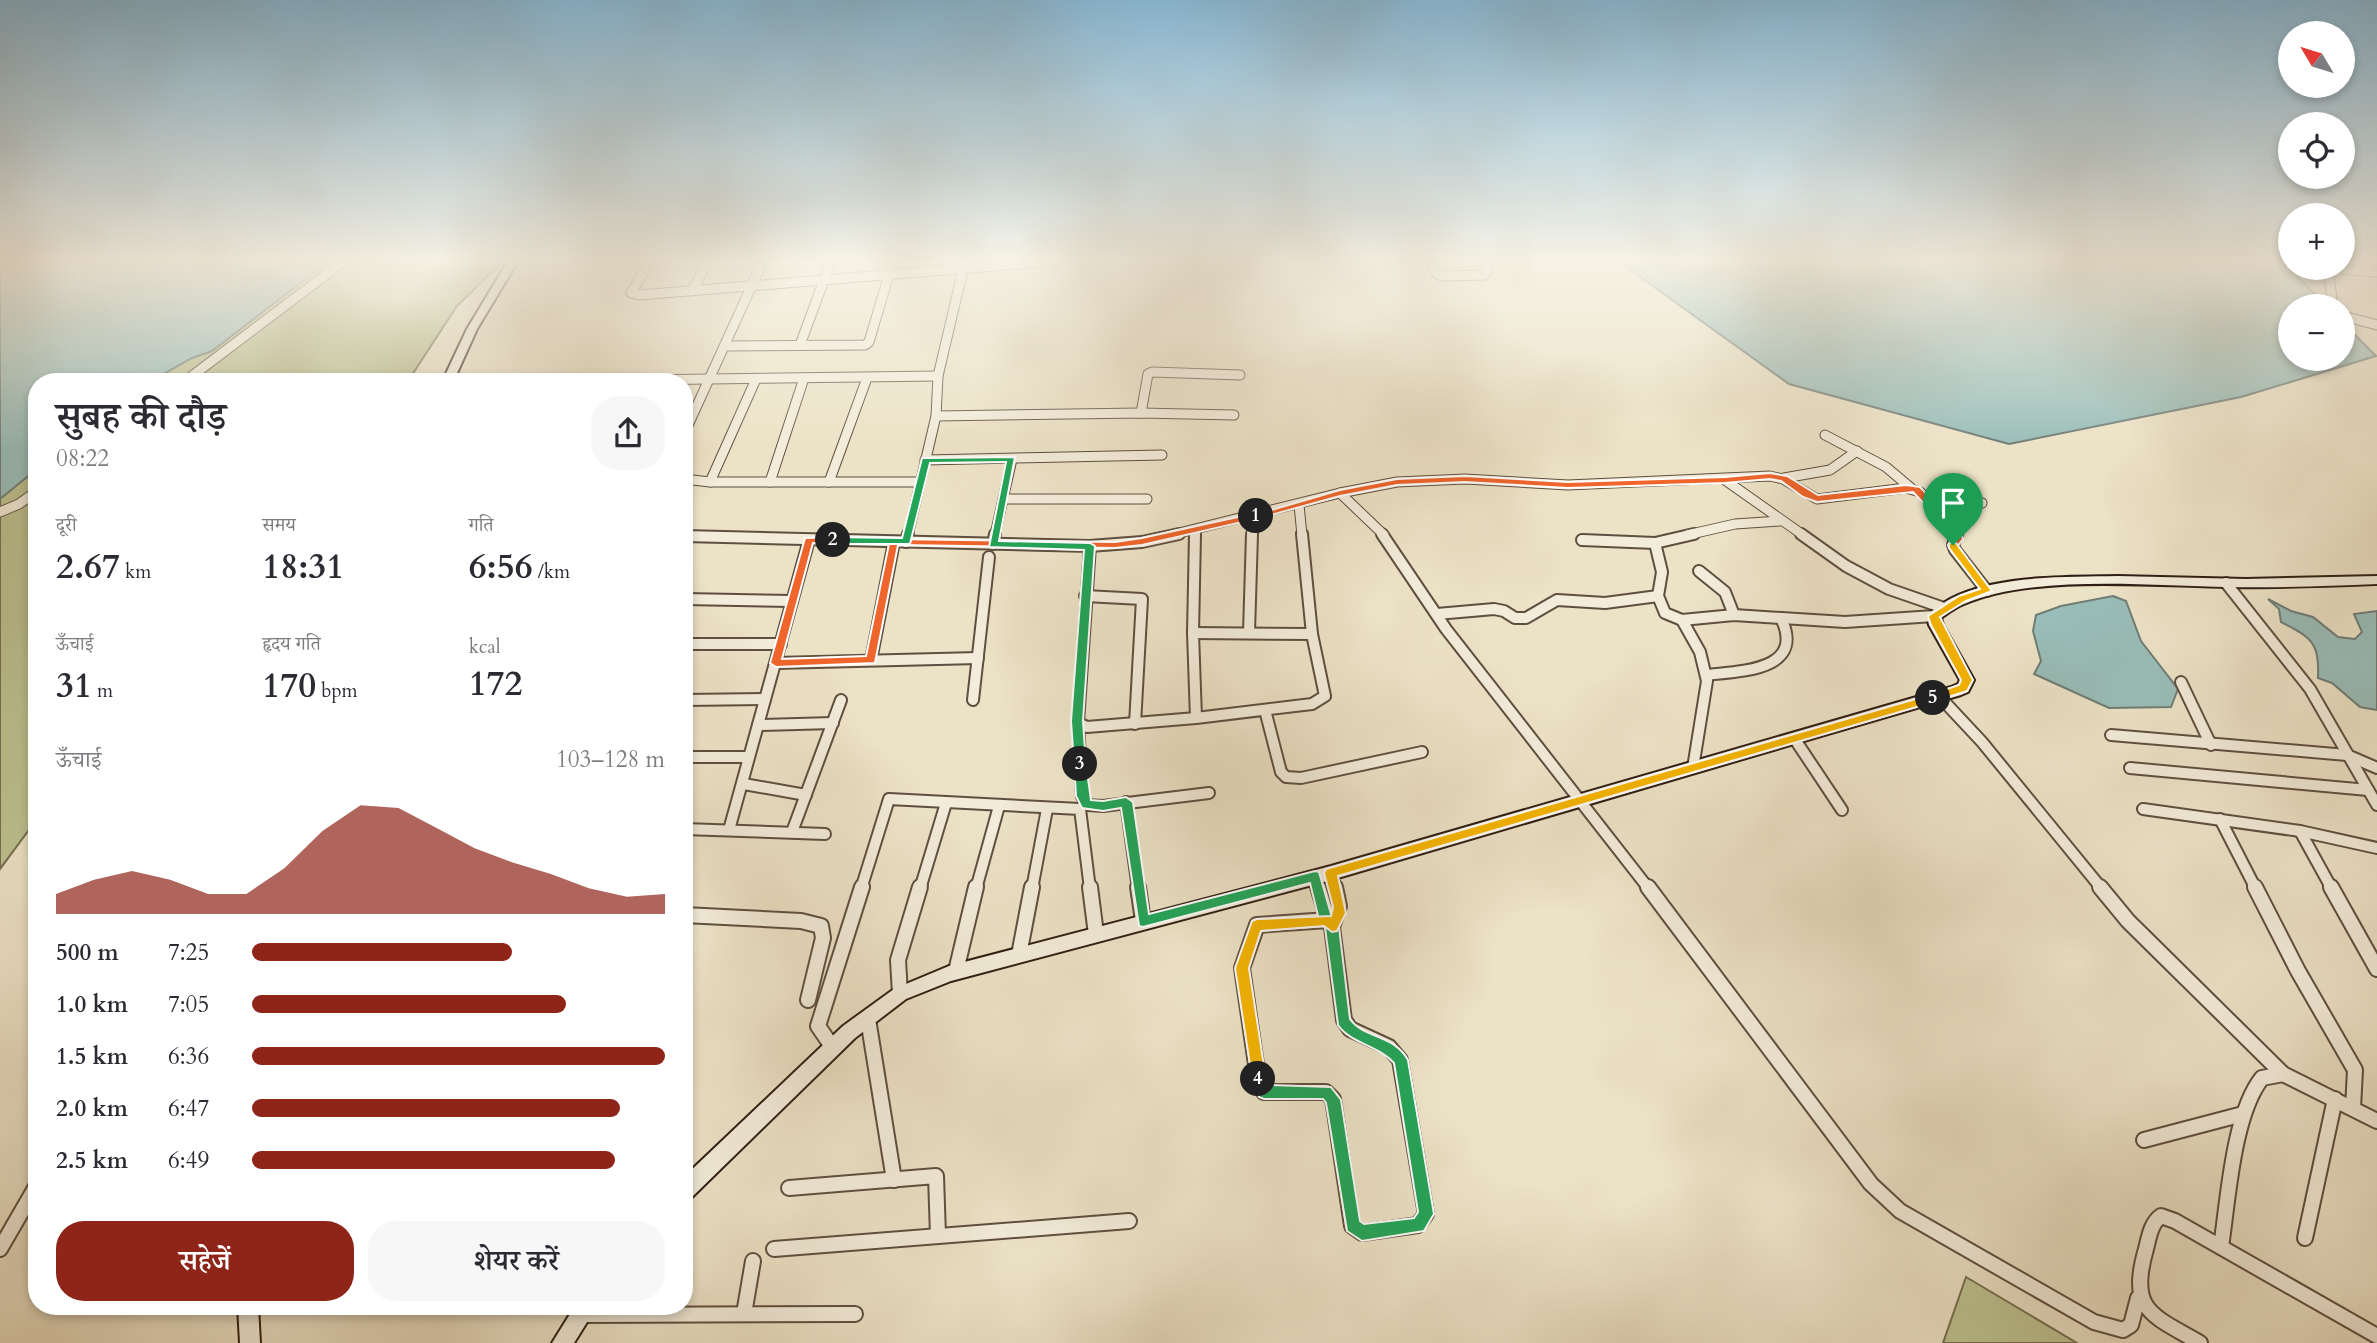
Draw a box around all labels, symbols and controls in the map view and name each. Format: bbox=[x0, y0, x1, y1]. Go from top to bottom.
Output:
north arrow bbox=[2278, 21, 2356, 98]
map controls bbox=[2278, 21, 2355, 371]
button: locate bbox=[2278, 112, 2355, 189]
button: + bbox=[2278, 203, 2355, 280]
button: − bbox=[2278, 294, 2355, 371]
text: सुबह की दौड़ bbox=[56, 391, 226, 443]
button: share bbox=[591, 396, 665, 470]
text: 08:22 bbox=[56, 443, 109, 474]
pin bbox=[1923, 473, 1983, 545]
icon: arrive bbox=[1934, 484, 1972, 522]
pin: 1 bbox=[1238, 498, 1274, 534]
text: 1 bbox=[1251, 502, 1260, 528]
text: दूरी bbox=[56, 512, 77, 538]
text: समय bbox=[262, 512, 296, 538]
text: गति bbox=[469, 512, 494, 538]
pin: 2 bbox=[816, 522, 850, 558]
text: 2 bbox=[828, 526, 837, 552]
text: 2.67 bbox=[56, 543, 120, 591]
text: 18:31 bbox=[262, 543, 344, 591]
text: 6:56 bbox=[469, 543, 533, 591]
text: km bbox=[120, 559, 151, 585]
text: /km bbox=[533, 559, 570, 585]
text: ऊँचाई bbox=[56, 631, 93, 657]
text: हृदय गति bbox=[262, 631, 321, 657]
text: kcal bbox=[469, 634, 501, 660]
text: 172 bbox=[469, 660, 522, 708]
text: 31 bbox=[56, 662, 92, 710]
text: 170 bbox=[262, 662, 316, 710]
text: m bbox=[92, 678, 113, 704]
text: bpm bbox=[316, 678, 358, 704]
pin: 5 bbox=[1916, 680, 1951, 716]
text: 5 bbox=[1928, 684, 1937, 710]
text: ऊँचाई bbox=[56, 744, 101, 775]
text: 103–128 m bbox=[556, 744, 665, 775]
pin: 3 bbox=[1062, 746, 1098, 782]
text: 3 bbox=[1075, 750, 1084, 776]
text: 500 m bbox=[56, 937, 119, 968]
text: 7:25 bbox=[168, 937, 209, 968]
text: 1.0 km bbox=[56, 989, 128, 1020]
text: 7:05 bbox=[168, 989, 209, 1020]
text: 1.5 km bbox=[56, 1041, 128, 1072]
text: 6:36 bbox=[168, 1041, 209, 1072]
pin: 4 bbox=[1240, 1062, 1276, 1096]
text: 4 bbox=[1253, 1065, 1262, 1091]
text: 2.0 km bbox=[56, 1093, 128, 1124]
text: 6:47 bbox=[168, 1093, 209, 1124]
text: 2.5 km bbox=[56, 1145, 128, 1176]
text: 6:49 bbox=[168, 1145, 209, 1176]
button: सहेजें bbox=[56, 1221, 354, 1301]
button: शेयर करें bbox=[368, 1221, 665, 1301]

